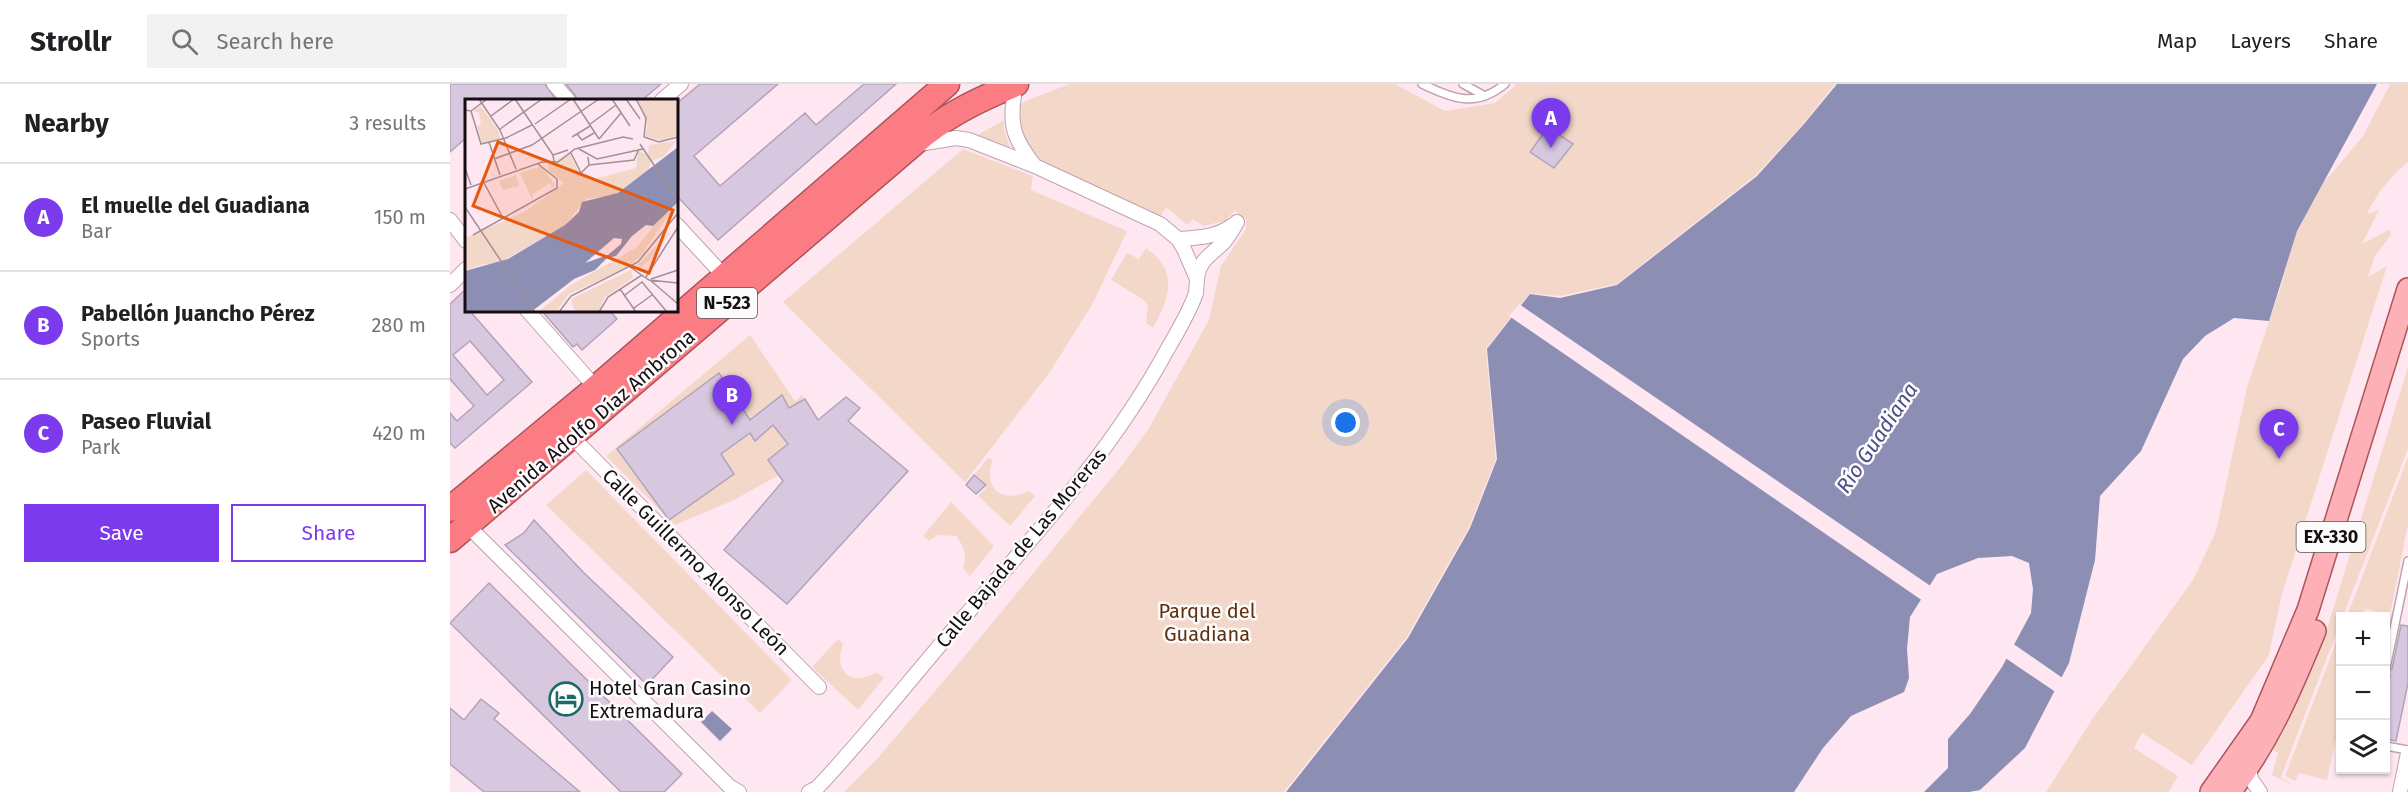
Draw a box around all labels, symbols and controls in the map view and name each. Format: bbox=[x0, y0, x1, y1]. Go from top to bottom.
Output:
search box bbox=[147, 14, 567, 68]
text: Strollr bbox=[30, 25, 111, 58]
icon: search bbox=[168, 25, 201, 58]
text: Search here bbox=[216, 28, 334, 55]
text: Map bbox=[2157, 28, 2197, 54]
text: Layers bbox=[2230, 28, 2291, 54]
text: Share bbox=[2324, 28, 2378, 54]
pin: A bbox=[1532, 98, 1570, 148]
inset map bbox=[465, 99, 678, 312]
text: Nearby bbox=[24, 108, 109, 139]
text: 3 results bbox=[349, 111, 426, 135]
text: El muelle del Guadiana bbox=[81, 192, 310, 219]
text: A bbox=[38, 205, 49, 229]
text: 150 m bbox=[374, 205, 426, 229]
text: Bar bbox=[81, 219, 112, 243]
road number: N-523 bbox=[697, 288, 757, 318]
text: Pabellón Juancho Pérez bbox=[81, 300, 315, 327]
text: B bbox=[37, 313, 50, 337]
text: 280 m bbox=[371, 313, 426, 337]
street label: Avenida Adolfo Díaz Ambrona bbox=[482, 324, 700, 518]
text: Sports bbox=[81, 327, 140, 351]
pin: B bbox=[712, 376, 752, 425]
water label: Río Guadiana bbox=[1831, 378, 1923, 498]
text: Paseo Fluvial bbox=[81, 408, 211, 435]
your location bbox=[1331, 408, 1360, 437]
pin: C bbox=[2260, 410, 2298, 459]
text: C bbox=[38, 421, 49, 445]
text: 420 m bbox=[372, 421, 426, 445]
text: Park bbox=[81, 435, 120, 459]
street label: Calle Bajada de Las Moreras bbox=[931, 444, 1111, 652]
street label: Calle Guillermo Alonso León bbox=[598, 464, 794, 660]
button: Save bbox=[24, 504, 219, 562]
button: Share bbox=[231, 504, 426, 562]
road number: EX-330 bbox=[2296, 522, 2366, 552]
park label: Parque del Guadiana bbox=[1158, 599, 1256, 646]
map controls bbox=[2336, 612, 2390, 774]
button: + bbox=[2336, 612, 2390, 666]
button: − bbox=[2336, 666, 2390, 720]
place label: Hotel Gran Casino Extremadura bbox=[589, 676, 751, 723]
hotel icon: Hotel Gran Casino Extremadura bbox=[548, 681, 584, 717]
button: layers bbox=[2336, 720, 2390, 774]

